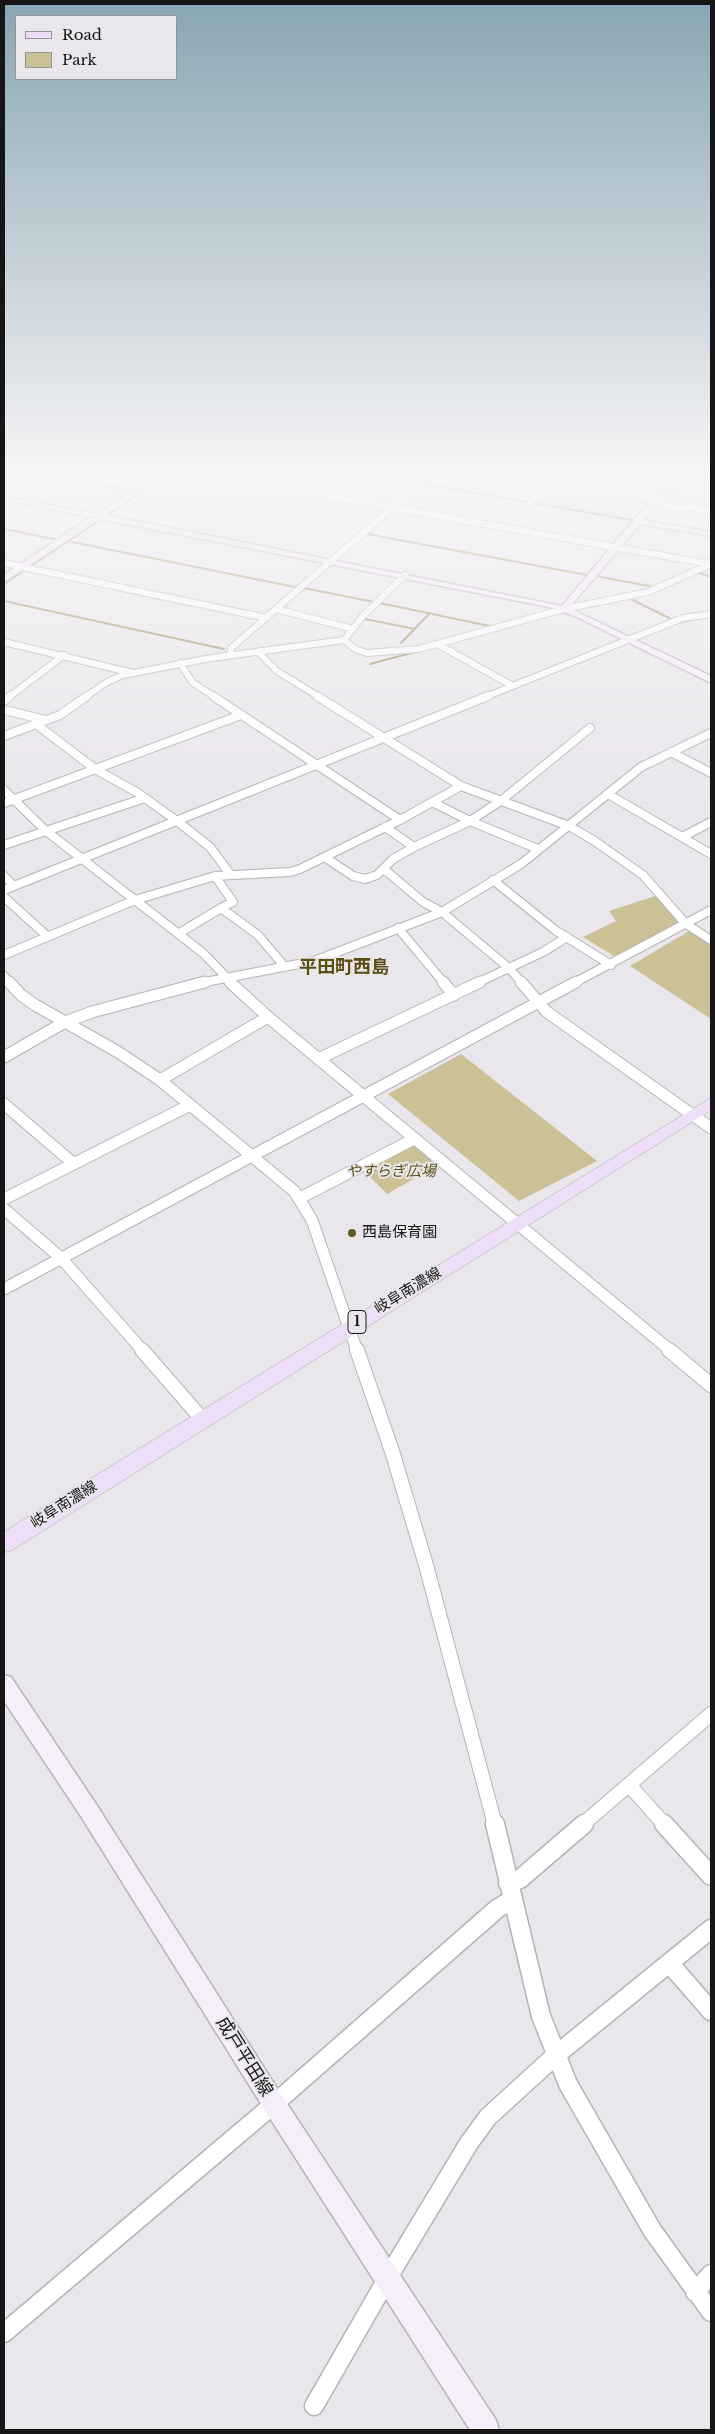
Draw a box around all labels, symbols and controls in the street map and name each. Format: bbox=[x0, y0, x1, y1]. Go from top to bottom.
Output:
legend bbox=[15, 15, 178, 80]
text: Road bbox=[62, 25, 102, 44]
text: Park bbox=[62, 50, 97, 69]
district label: 平田町西島 bbox=[299, 957, 389, 979]
park label: やすらぎ広場 bbox=[346, 1163, 436, 1181]
place label: 西島保育園 bbox=[362, 1224, 437, 1242]
marker: 西島保育園 bbox=[346, 1227, 358, 1239]
street label: 岐阜南濃線 bbox=[371, 1264, 445, 1318]
road number: 1 bbox=[348, 1310, 366, 1334]
street label: 岐阜南濃線 bbox=[27, 1477, 101, 1533]
street label: 成戸平田線 bbox=[211, 2013, 277, 2101]

